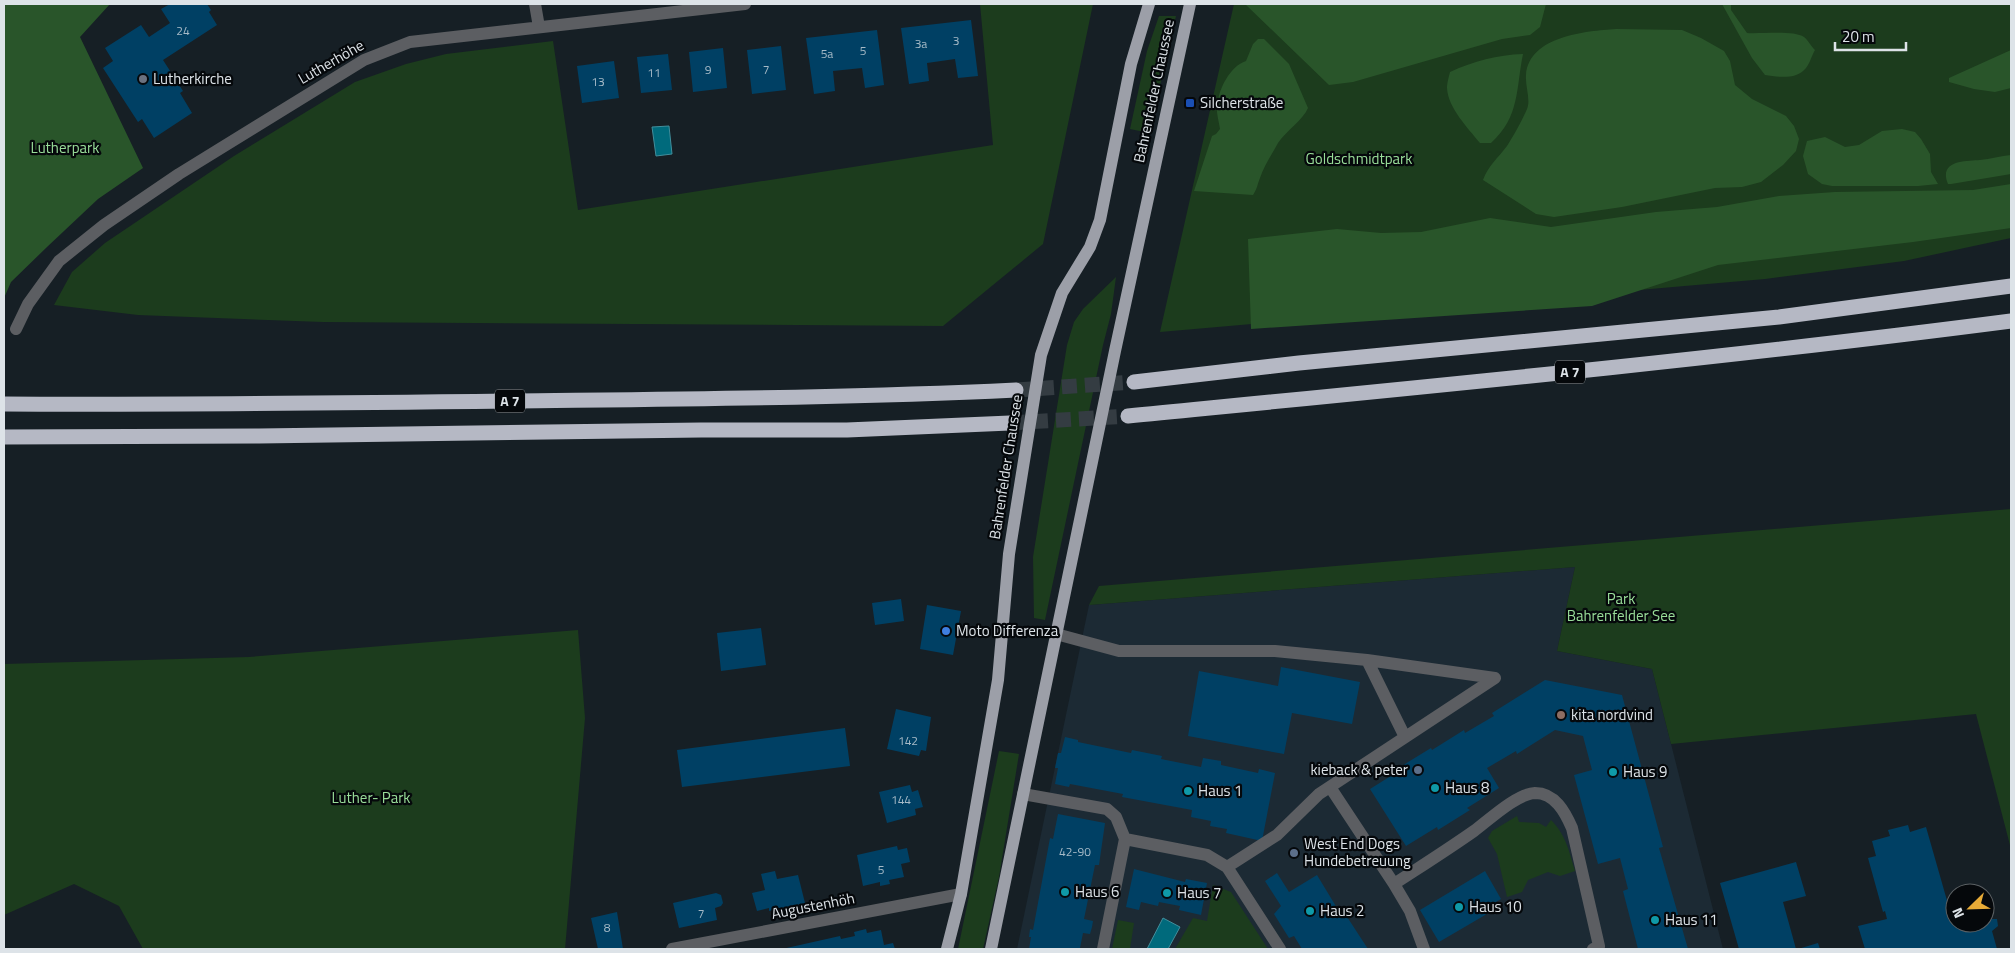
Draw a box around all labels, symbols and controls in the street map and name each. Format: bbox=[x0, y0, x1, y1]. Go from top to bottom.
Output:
street label: Bahrenfelder Chaussee bbox=[1127, 17, 1180, 165]
scale bar bbox=[1835, 20, 1906, 52]
house number: 24 bbox=[176, 21, 190, 40]
text: 20 m bbox=[1842, 25, 1875, 48]
house number: 3 bbox=[953, 31, 959, 50]
street label: Lutherhöhe bbox=[293, 33, 368, 90]
house number: 3a bbox=[915, 34, 927, 53]
house number: 5 bbox=[860, 41, 867, 60]
house number: 5a bbox=[821, 44, 833, 63]
house number: 9 bbox=[705, 60, 712, 79]
house number: 7 bbox=[763, 60, 769, 79]
house number: 11 bbox=[647, 63, 661, 82]
place label: Lutherkirche bbox=[153, 67, 232, 90]
house number: 13 bbox=[591, 72, 605, 91]
marker: Lutherkirche bbox=[137, 73, 149, 85]
place label: Silcherstraße bbox=[1200, 91, 1283, 114]
marker: Silcherstraße bbox=[1184, 97, 1196, 109]
park label: Lutherpark bbox=[31, 136, 99, 159]
park label: Goldschmidtpark bbox=[1306, 147, 1412, 170]
road number: A 7 bbox=[1555, 361, 1585, 384]
road number: A 7 bbox=[495, 390, 525, 412]
street label: Bahrenfelder Chaussee bbox=[983, 393, 1028, 541]
park label: Park Bahrenfelder See bbox=[1567, 587, 1675, 627]
place label: Moto Differenza bbox=[956, 619, 1059, 642]
marker: Moto Differenza bbox=[940, 625, 952, 637]
place label: kita nordvind bbox=[1571, 703, 1653, 726]
marker: kita nordvind bbox=[1555, 709, 1567, 721]
house number: 142 bbox=[898, 731, 918, 750]
place label: kieback & peter bbox=[1310, 758, 1408, 781]
place label: Haus 9 bbox=[1623, 760, 1667, 783]
marker: kieback & peter bbox=[1412, 764, 1424, 776]
marker: Haus 9 bbox=[1607, 766, 1619, 778]
place label: Haus 8 bbox=[1445, 776, 1489, 799]
place label: Haus 1 bbox=[1198, 779, 1242, 802]
marker: Haus 8 bbox=[1429, 782, 1441, 794]
marker: Haus 1 bbox=[1182, 785, 1194, 797]
park label: Luther- Park bbox=[331, 786, 411, 809]
house number: 144 bbox=[891, 790, 911, 809]
place label: West End Dogs Hundebetreuung bbox=[1304, 832, 1411, 872]
house number: 42-90 bbox=[1059, 842, 1091, 861]
marker: West End Dogs Hundebetreuung bbox=[1288, 847, 1300, 859]
house number: 5 bbox=[878, 860, 885, 879]
place label: Haus 6 bbox=[1075, 880, 1119, 903]
place label: Haus 7 bbox=[1177, 881, 1221, 904]
north arrow bbox=[1945, 883, 1995, 933]
street label: Augustenhöh bbox=[769, 886, 857, 925]
marker: Haus 6 bbox=[1059, 886, 1071, 898]
marker: Haus 7 bbox=[1161, 887, 1173, 899]
place label: Haus 10 bbox=[1469, 895, 1522, 918]
place label: Haus 2 bbox=[1320, 899, 1364, 922]
marker: Haus 10 bbox=[1453, 901, 1465, 913]
house number: 7 bbox=[698, 904, 704, 923]
marker: Haus 2 bbox=[1304, 905, 1316, 917]
text: N bbox=[1946, 905, 1969, 922]
place label: Haus 11 bbox=[1665, 908, 1718, 931]
marker: Haus 11 bbox=[1649, 914, 1661, 926]
house number: 8 bbox=[604, 918, 611, 937]

